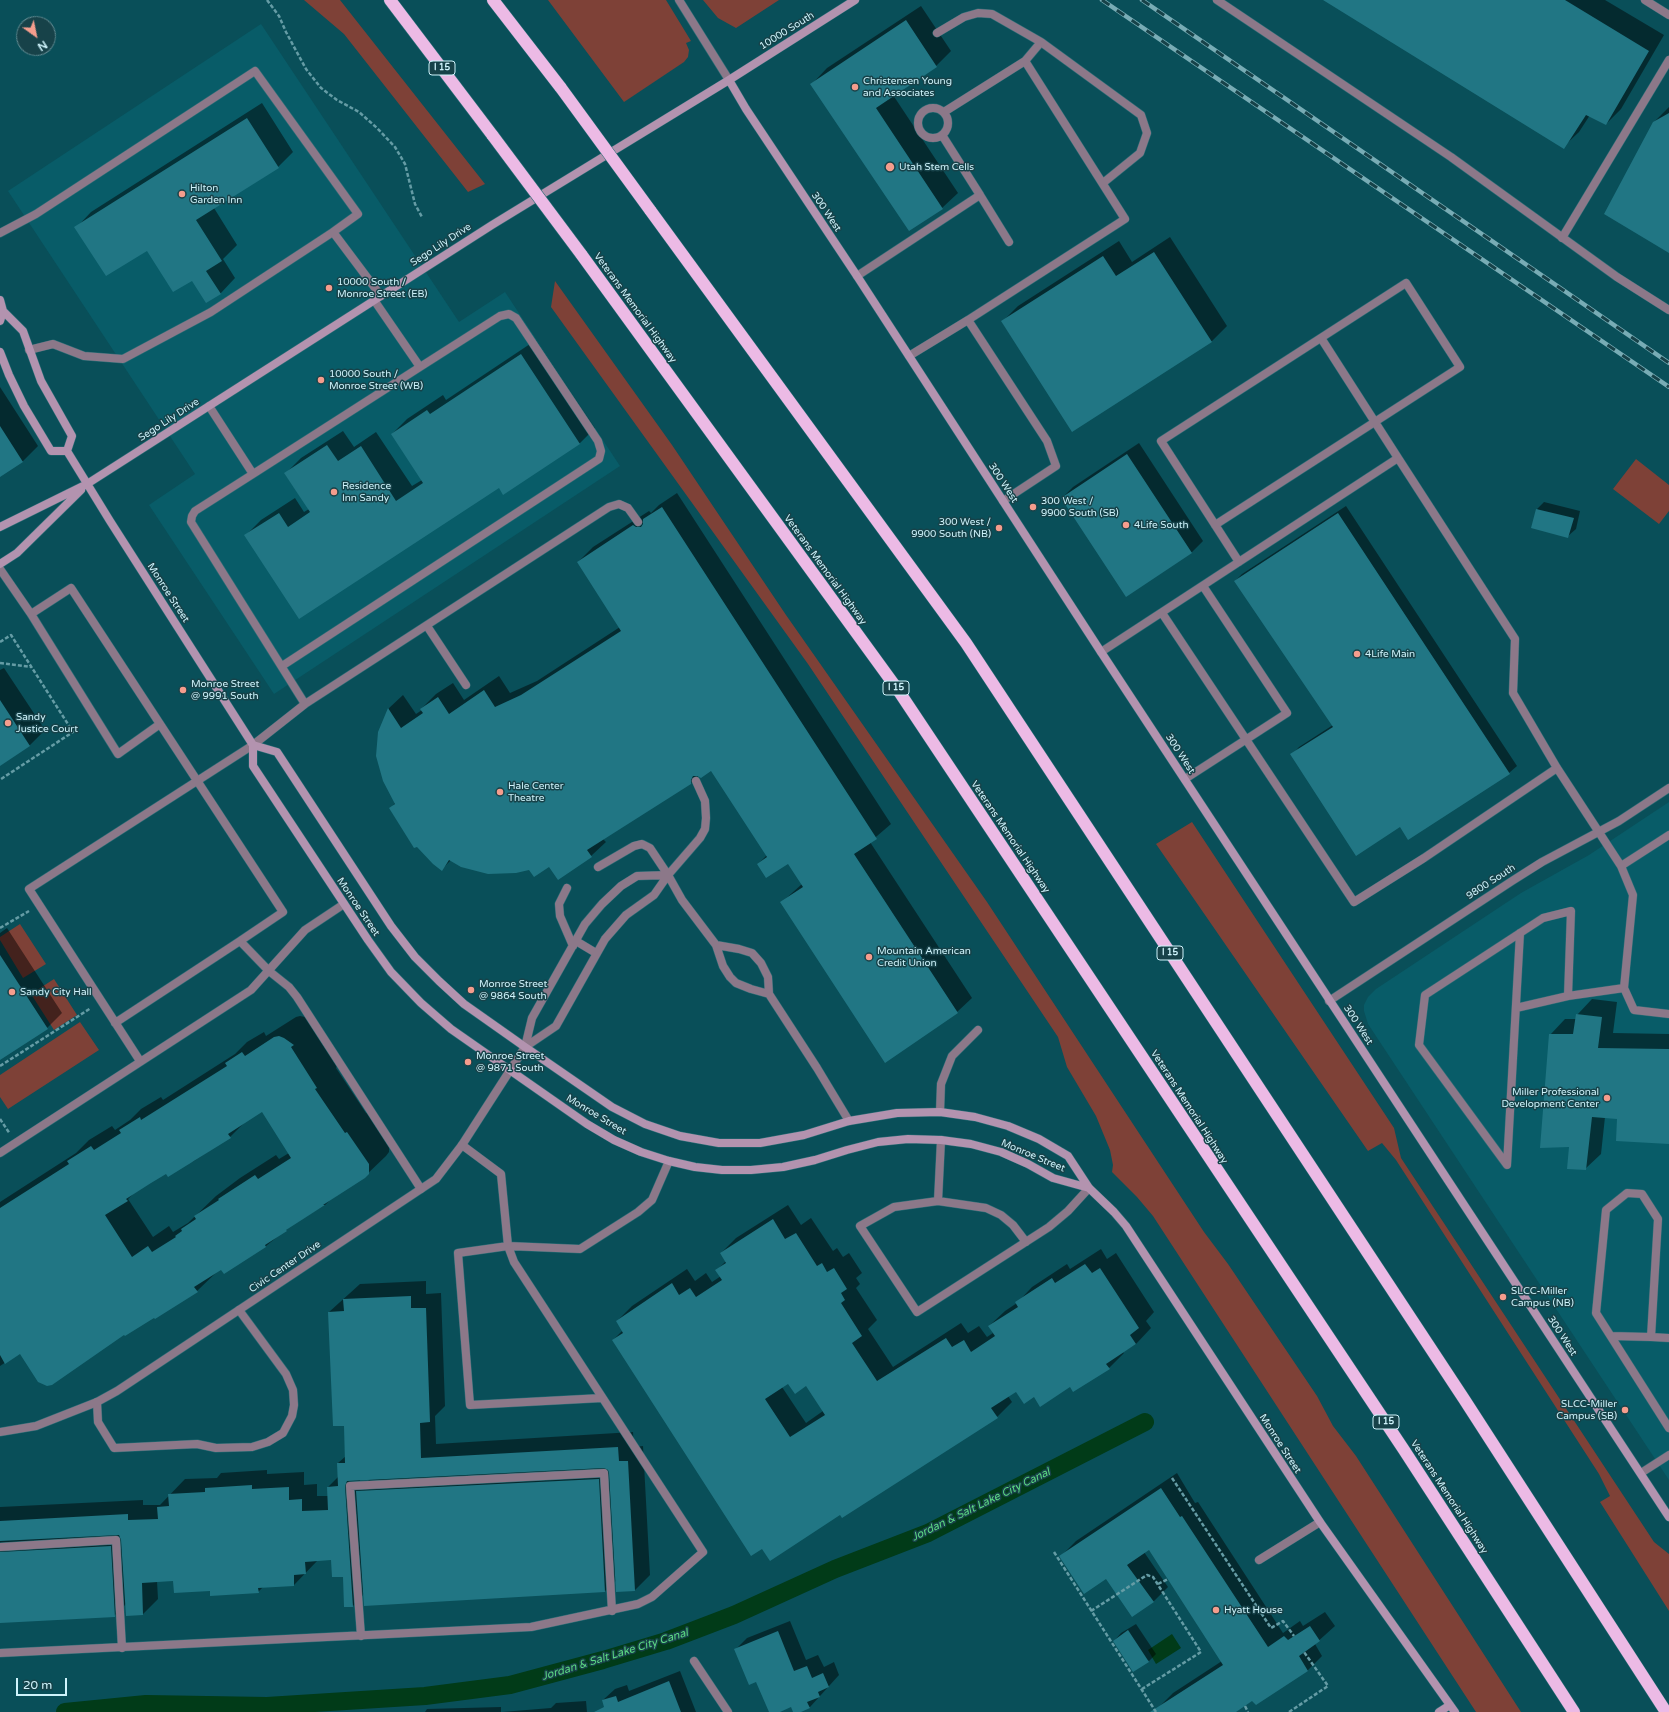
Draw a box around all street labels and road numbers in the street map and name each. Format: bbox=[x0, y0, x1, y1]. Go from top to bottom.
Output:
street label: 10000 South bbox=[757, 9, 817, 53]
road number: I 15 bbox=[429, 61, 455, 75]
street label: 300 West bbox=[808, 190, 844, 234]
street label: Sego Lily Drive bbox=[408, 221, 474, 269]
street label: Veterans Memorial Highway bbox=[591, 251, 679, 365]
street label: Sego Lily Drive bbox=[136, 396, 202, 444]
street label: 300 West bbox=[986, 461, 1020, 505]
street label: Veterans Memorial Highway bbox=[781, 513, 869, 627]
street label: Monroe Street bbox=[144, 561, 192, 625]
road number: I 15 bbox=[883, 681, 909, 695]
street label: 300 West bbox=[1163, 732, 1197, 776]
street label: Veterans Memorial Highway bbox=[968, 779, 1052, 895]
street label: 9800 South bbox=[1464, 862, 1518, 902]
street label: Monroe Street bbox=[334, 875, 382, 939]
road number: I 15 bbox=[1157, 946, 1183, 960]
street label: 300 West bbox=[1341, 1003, 1375, 1047]
street label: Veterans Memorial Highway bbox=[1148, 1048, 1230, 1166]
street label: Monroe Street bbox=[564, 1092, 628, 1138]
street label: Monroe Street bbox=[999, 1137, 1067, 1175]
street label: Civic Center Drive bbox=[247, 1239, 323, 1295]
street label: 300 West bbox=[1545, 1314, 1579, 1358]
street label: Monroe Street bbox=[1256, 1412, 1304, 1476]
road number: I 15 bbox=[1373, 1415, 1399, 1429]
street label: Veterans Memorial Highway bbox=[1408, 1438, 1490, 1556]

